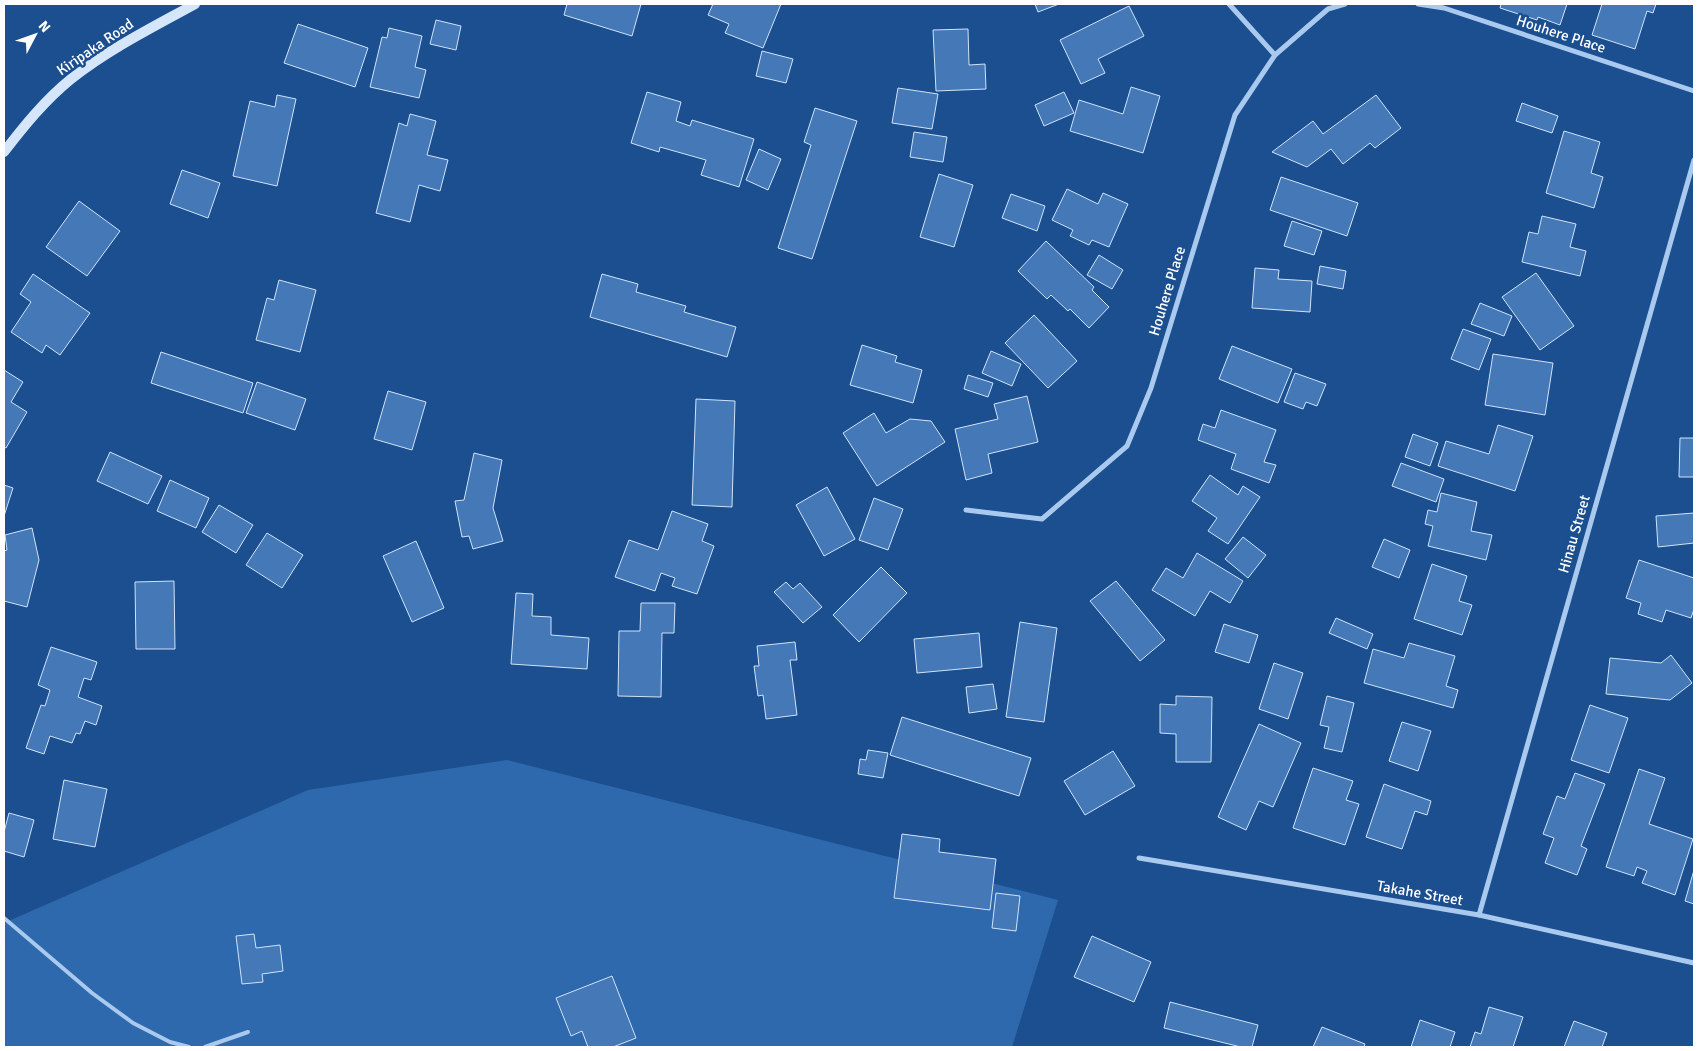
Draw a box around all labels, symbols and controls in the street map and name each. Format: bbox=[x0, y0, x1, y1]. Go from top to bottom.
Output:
north arrow bbox=[10, 10, 60, 60]
street label: Houhere Place bbox=[1514, 11, 1608, 57]
street label: Kiripaka Road bbox=[53, 15, 137, 79]
text: N bbox=[35, 18, 54, 36]
street label: Houhere Place bbox=[1145, 244, 1189, 338]
street label: Hinau Street bbox=[1554, 493, 1594, 575]
street label: Takahe Street bbox=[1376, 877, 1464, 909]

